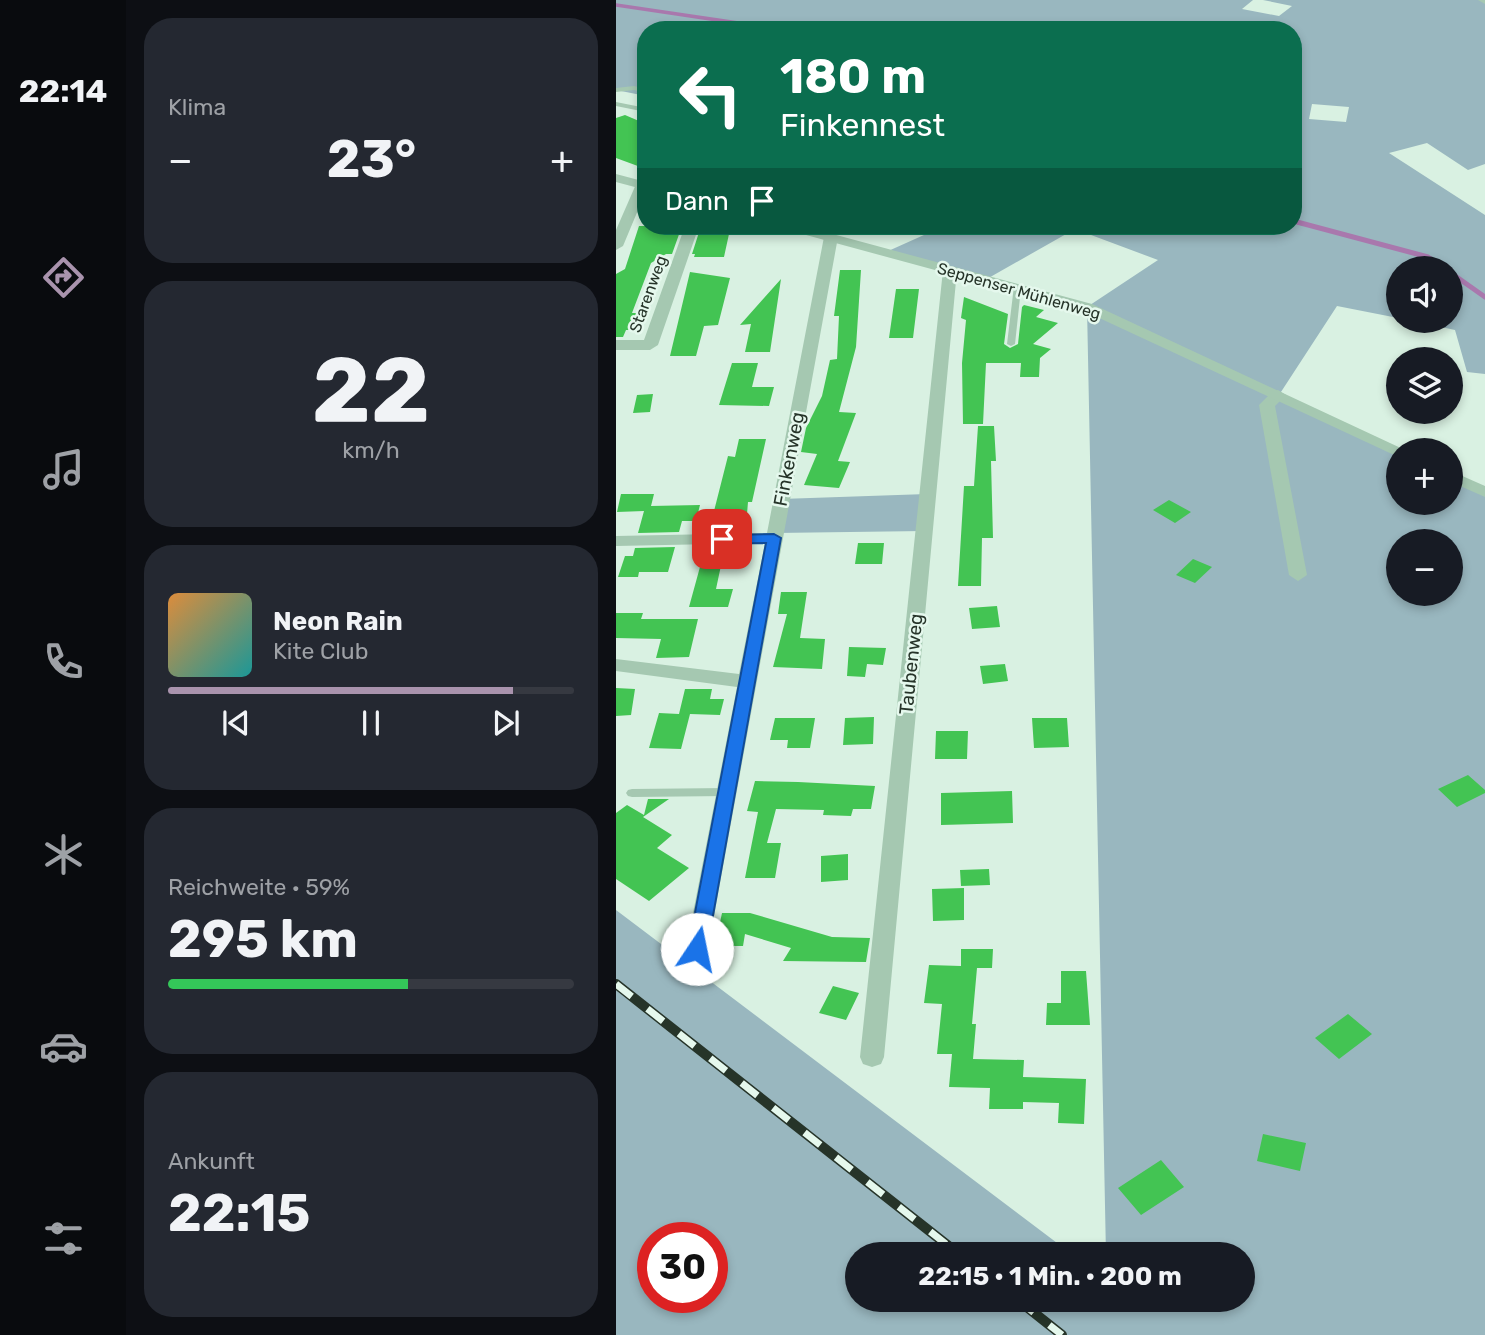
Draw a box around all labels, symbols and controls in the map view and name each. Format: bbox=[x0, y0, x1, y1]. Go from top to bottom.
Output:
text: 180 m bbox=[780, 47, 926, 105]
icon: left bbox=[665, 49, 756, 140]
text: 22:14 bbox=[19, 72, 107, 110]
text: Klima bbox=[168, 93, 226, 121]
text: Finkennest bbox=[780, 106, 945, 144]
text: 23° bbox=[327, 128, 416, 190]
text: − bbox=[168, 137, 193, 183]
text: + bbox=[550, 137, 574, 183]
icon: arrive bbox=[743, 182, 781, 220]
text: Dann bbox=[665, 186, 729, 217]
icon: directions bbox=[39, 253, 88, 302]
street label: Starenweg bbox=[625, 253, 671, 335]
map controls bbox=[1386, 256, 1463, 606]
button: sound bbox=[1386, 256, 1463, 333]
street label: Seppenser Mühlenweg bbox=[935, 259, 1103, 323]
text: 22 bbox=[312, 336, 430, 444]
button: layers bbox=[1386, 347, 1463, 424]
street label: Finkenweg bbox=[769, 410, 809, 508]
text: km/h bbox=[342, 436, 400, 464]
button: + bbox=[1386, 438, 1463, 515]
icon: music bbox=[39, 445, 88, 494]
pin bbox=[692, 509, 752, 569]
icon: arrive bbox=[703, 520, 741, 558]
button: − bbox=[1386, 529, 1463, 606]
text: Neon Rain bbox=[273, 606, 403, 637]
street label: Taubenweg bbox=[894, 612, 928, 716]
icon: phone bbox=[39, 637, 88, 686]
text: Kite Club bbox=[273, 637, 368, 665]
icon: previous bbox=[217, 704, 255, 742]
icon: pause bbox=[352, 704, 390, 742]
icon: next bbox=[487, 704, 525, 742]
icon: climate bbox=[39, 830, 88, 879]
text: Reichweite · 59% bbox=[168, 873, 350, 901]
text: 295 km bbox=[168, 908, 358, 970]
position arrow bbox=[660, 912, 734, 986]
icon: car bbox=[39, 1022, 88, 1071]
text: Ankunft bbox=[168, 1147, 255, 1175]
text: 22:15 bbox=[168, 1182, 310, 1244]
icon: filters bbox=[39, 1214, 88, 1263]
speed limit sign: 30 bbox=[637, 1222, 728, 1313]
text: 22:15 · 1 Min. · 200 m bbox=[918, 1261, 1182, 1292]

